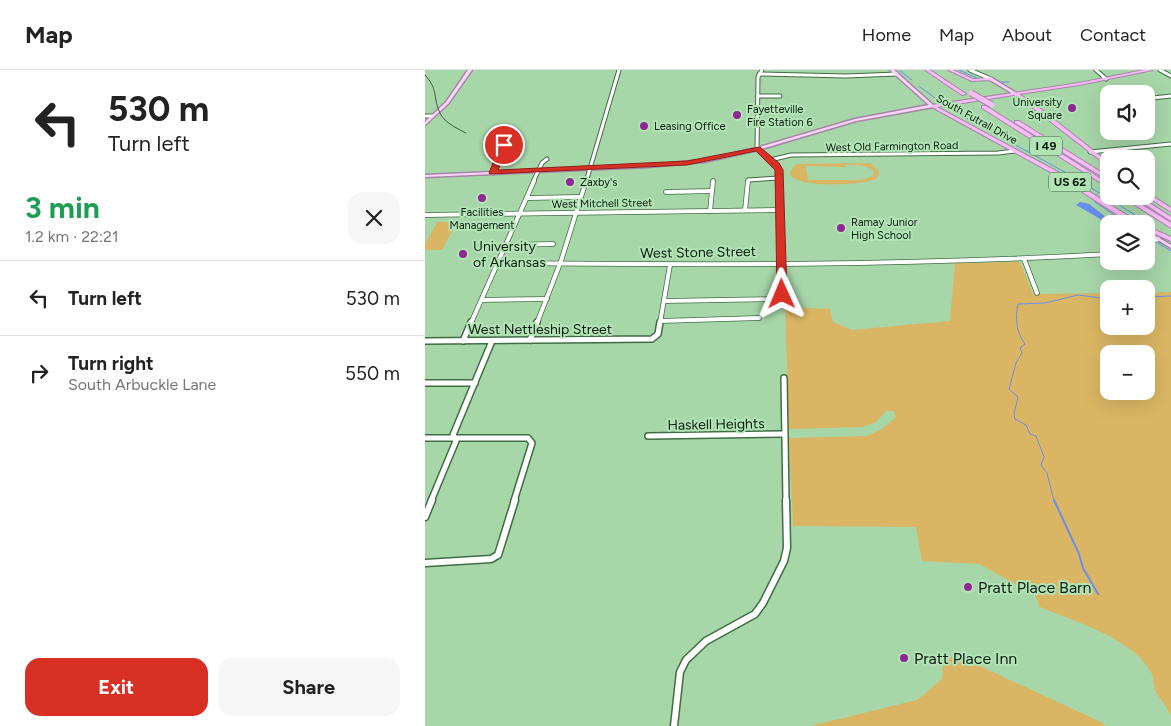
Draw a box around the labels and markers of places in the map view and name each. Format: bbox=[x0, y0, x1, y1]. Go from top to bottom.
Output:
place label: University Square bbox=[1013, 96, 1062, 122]
marker: University Square bbox=[1066, 102, 1078, 114]
place label: Fayetteville Fire Station 6 bbox=[747, 103, 813, 129]
marker: Fayetteville Fire Station 6 bbox=[731, 109, 743, 121]
marker: Leasing Office bbox=[638, 120, 650, 132]
place label: Leasing Office bbox=[654, 120, 726, 133]
pin bbox=[483, 124, 525, 166]
marker: Zaxby's bbox=[564, 176, 576, 188]
place label: Zaxby's bbox=[580, 176, 617, 189]
marker: Facilities Management bbox=[476, 192, 488, 204]
place label: Facilities Management bbox=[450, 206, 514, 232]
place label: Ramay Junior High School bbox=[851, 216, 918, 242]
marker: Ramay Junior High School bbox=[835, 222, 847, 234]
place label: University of Arkansas bbox=[473, 238, 546, 271]
marker: University of Arkansas bbox=[457, 248, 469, 260]
place label: Pratt Place Barn bbox=[978, 578, 1091, 597]
marker: Pratt Place Barn bbox=[962, 581, 974, 593]
place label: Pratt Place Inn bbox=[914, 649, 1017, 668]
marker: Pratt Place Inn bbox=[898, 652, 910, 664]

